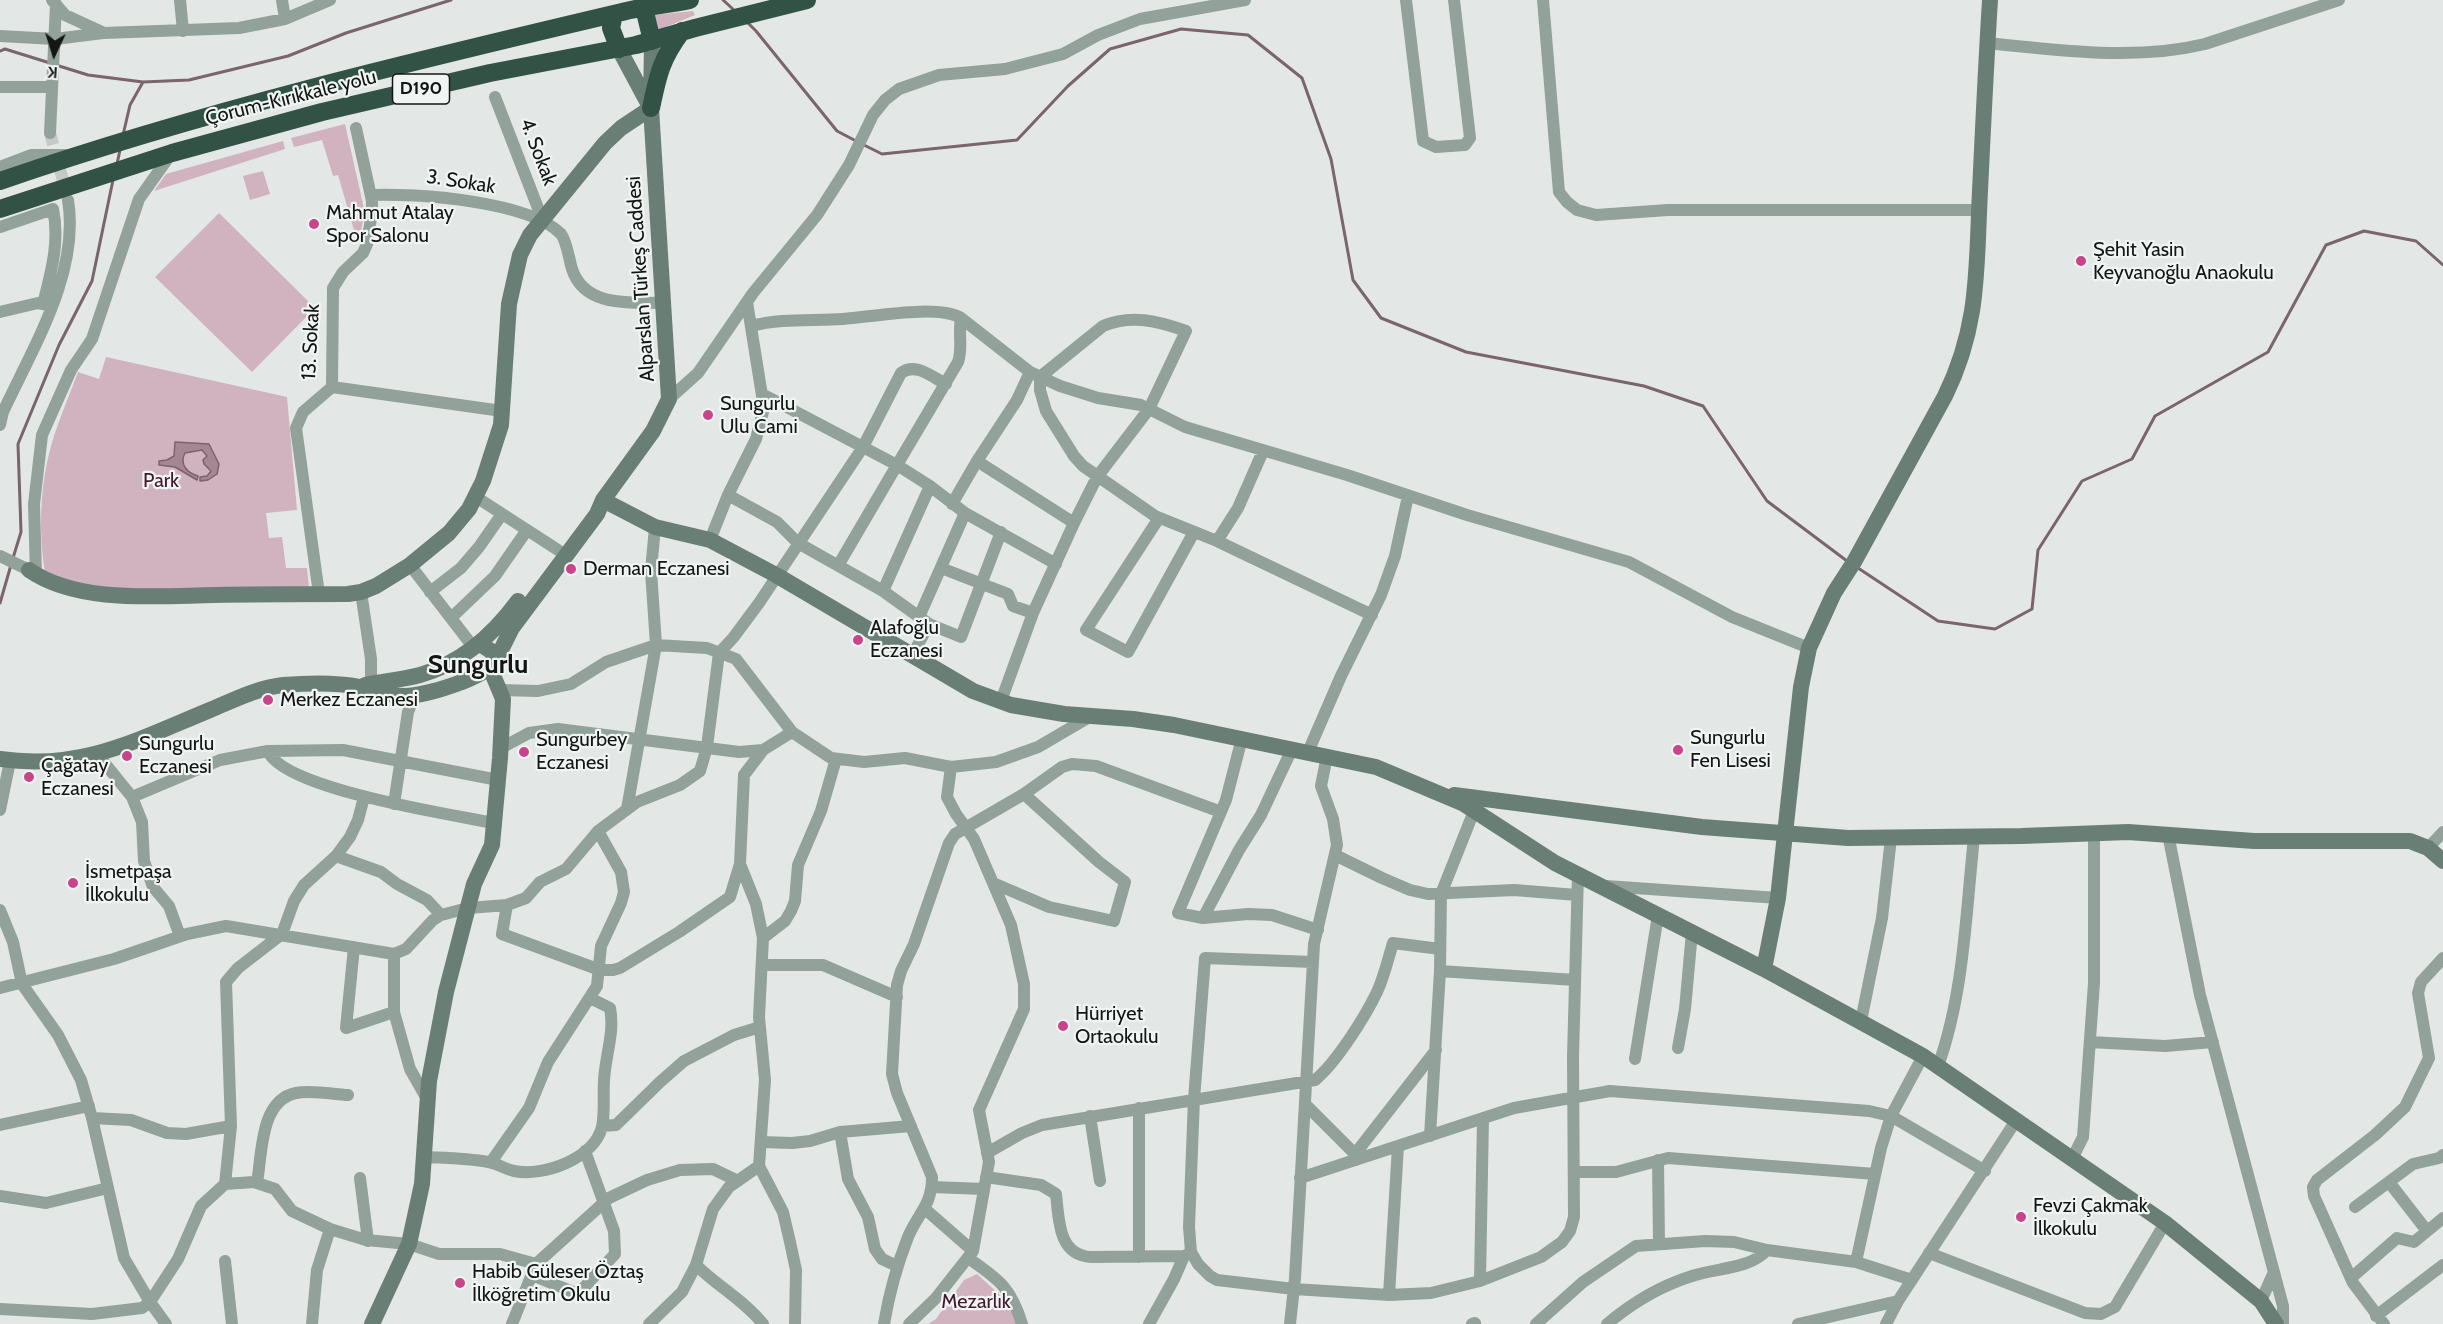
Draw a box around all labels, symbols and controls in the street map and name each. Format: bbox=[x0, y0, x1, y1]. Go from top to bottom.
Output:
north arrow bbox=[24, 24, 84, 84]
text: K bbox=[47, 63, 58, 82]
street label: Çorum-Kırıkkale yolu bbox=[203, 65, 379, 131]
road number: D190 bbox=[392, 74, 450, 104]
street label: 4. Sokak bbox=[514, 115, 562, 189]
street label: 3. Sokak bbox=[425, 165, 497, 199]
street label: Alparslan Türkeş Caddesi bbox=[622, 175, 660, 383]
place label: Mahmut Atalay Spor Salonu bbox=[326, 201, 454, 248]
marker: Mahmut Atalay Spor Salonu bbox=[307, 217, 321, 231]
place label: Şehit Yasin Keyvanoğlu Anaokulu bbox=[2093, 238, 2274, 285]
marker: Şehit Yasin Keyvanoğlu Anaokulu bbox=[2074, 254, 2088, 268]
street label: 13. Sokak bbox=[297, 303, 325, 381]
place label: Sungurlu Ulu Cami bbox=[720, 392, 798, 439]
marker: Sungurlu Ulu Cami bbox=[701, 408, 715, 422]
park label: Park bbox=[143, 469, 179, 493]
place label: Derman Eczanesi bbox=[583, 557, 730, 581]
marker: Derman Eczanesi bbox=[564, 562, 578, 576]
place label: Alafoğlu Eczanesi bbox=[870, 616, 943, 663]
marker: Alafoğlu Eczanesi bbox=[851, 633, 865, 647]
district label: Sungurlu bbox=[428, 649, 528, 681]
place label: Merkez Eczanesi bbox=[280, 688, 418, 712]
marker: Merkez Eczanesi bbox=[261, 693, 275, 707]
place label: Sungurlu Fen Lisesi bbox=[1690, 726, 1771, 773]
place label: Sungurbey Eczanesi bbox=[536, 728, 627, 775]
place label: Sungurlu Eczanesi bbox=[139, 732, 214, 779]
marker: Sungurlu Fen Lisesi bbox=[1671, 743, 1685, 757]
marker: Sungurbey Eczanesi bbox=[517, 745, 531, 759]
marker: Sungurlu Eczanesi bbox=[120, 749, 134, 763]
place label: Çağatay Eczanesi bbox=[41, 754, 114, 801]
marker: Çağatay Eczanesi bbox=[22, 770, 36, 784]
place label: İsmetpaşa İlkokulu bbox=[85, 860, 172, 907]
marker: İsmetpaşa İlkokulu bbox=[66, 876, 80, 890]
place label: Hürriyet Ortaokulu bbox=[1075, 1002, 1159, 1049]
marker: Hürriyet Ortaokulu bbox=[1056, 1019, 1070, 1033]
place label: Fevzi Çakmak İlkokulu bbox=[2033, 1194, 2148, 1241]
marker: Fevzi Çakmak İlkokulu bbox=[2014, 1210, 2028, 1224]
place label: Habib Güleser Öztaş İlköğretim Okulu bbox=[472, 1260, 644, 1307]
marker: Habib Güleser Öztaş İlköğretim Okulu bbox=[453, 1276, 467, 1290]
park label: Mezarlık bbox=[941, 1290, 1011, 1314]

